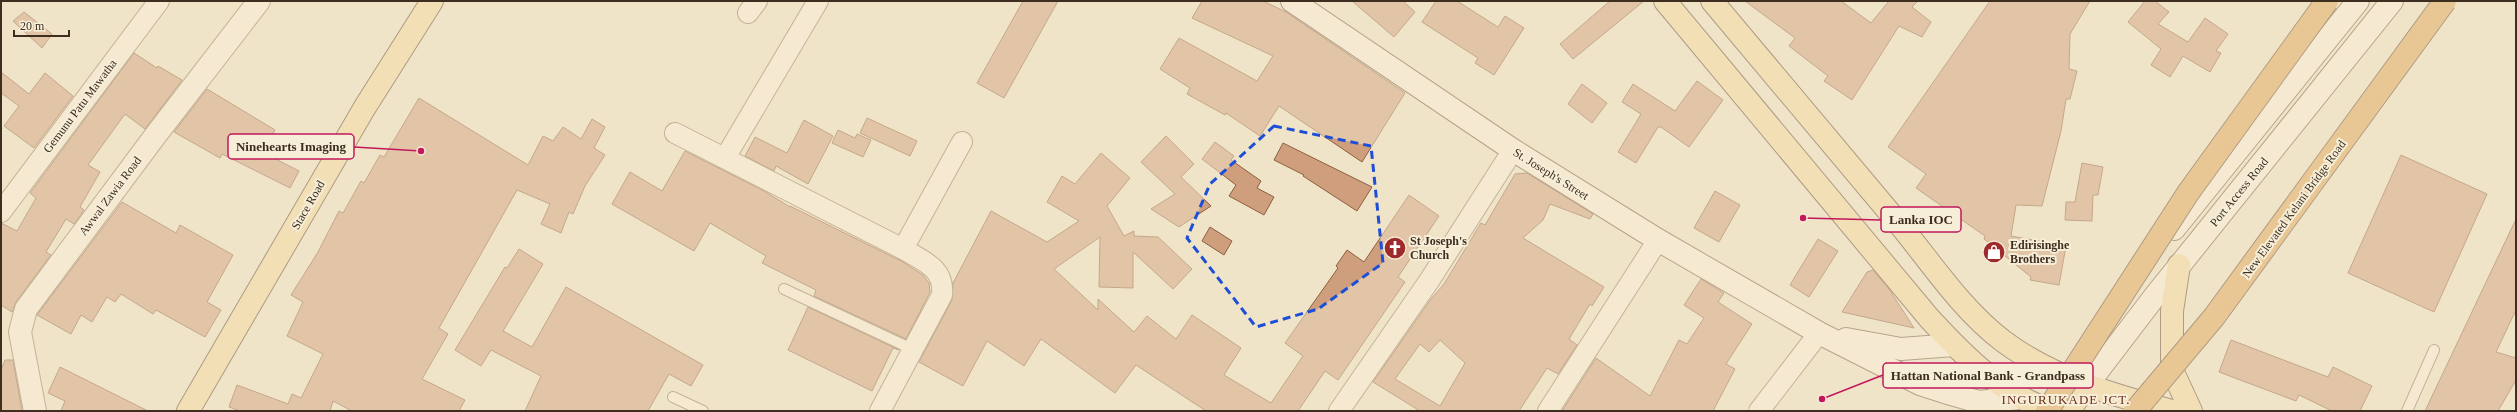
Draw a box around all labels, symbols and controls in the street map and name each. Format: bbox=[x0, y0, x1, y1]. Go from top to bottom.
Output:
scale bar bbox=[14, 12, 69, 38]
text: 20 m bbox=[20, 19, 45, 33]
street label: Gemunu Patu Mawatha bbox=[40, 56, 120, 155]
callout: Ninehearts Imaging bbox=[228, 134, 354, 159]
street label: New Elevated Kelani Bridge Road bbox=[2239, 137, 2349, 281]
text: Ninehearts Imaging bbox=[236, 139, 347, 154]
street label: St. Joseph's Street bbox=[1511, 145, 1592, 203]
street label: Awwal Zawia Road bbox=[76, 154, 144, 238]
street label: Port Access Road bbox=[2207, 155, 2271, 229]
street label: Stace Road bbox=[288, 178, 328, 232]
callout: Lanka IOC bbox=[1881, 207, 1961, 232]
text: Lanka IOC bbox=[1889, 212, 1953, 227]
place label: St Joseph's Church bbox=[1410, 234, 1467, 262]
church icon: St Joseph's Church bbox=[1382, 235, 1408, 261]
place label: Edirisinghe Brothers bbox=[2010, 238, 2070, 266]
shop icon: Edirisinghe Brothers bbox=[1981, 239, 2007, 265]
callout: Hattan National Bank - Grandpass bbox=[1883, 363, 2093, 388]
text: Hattan National Bank - Grandpass bbox=[1891, 368, 2085, 383]
district label: INGURUKADE JCT. bbox=[2002, 392, 2130, 407]

